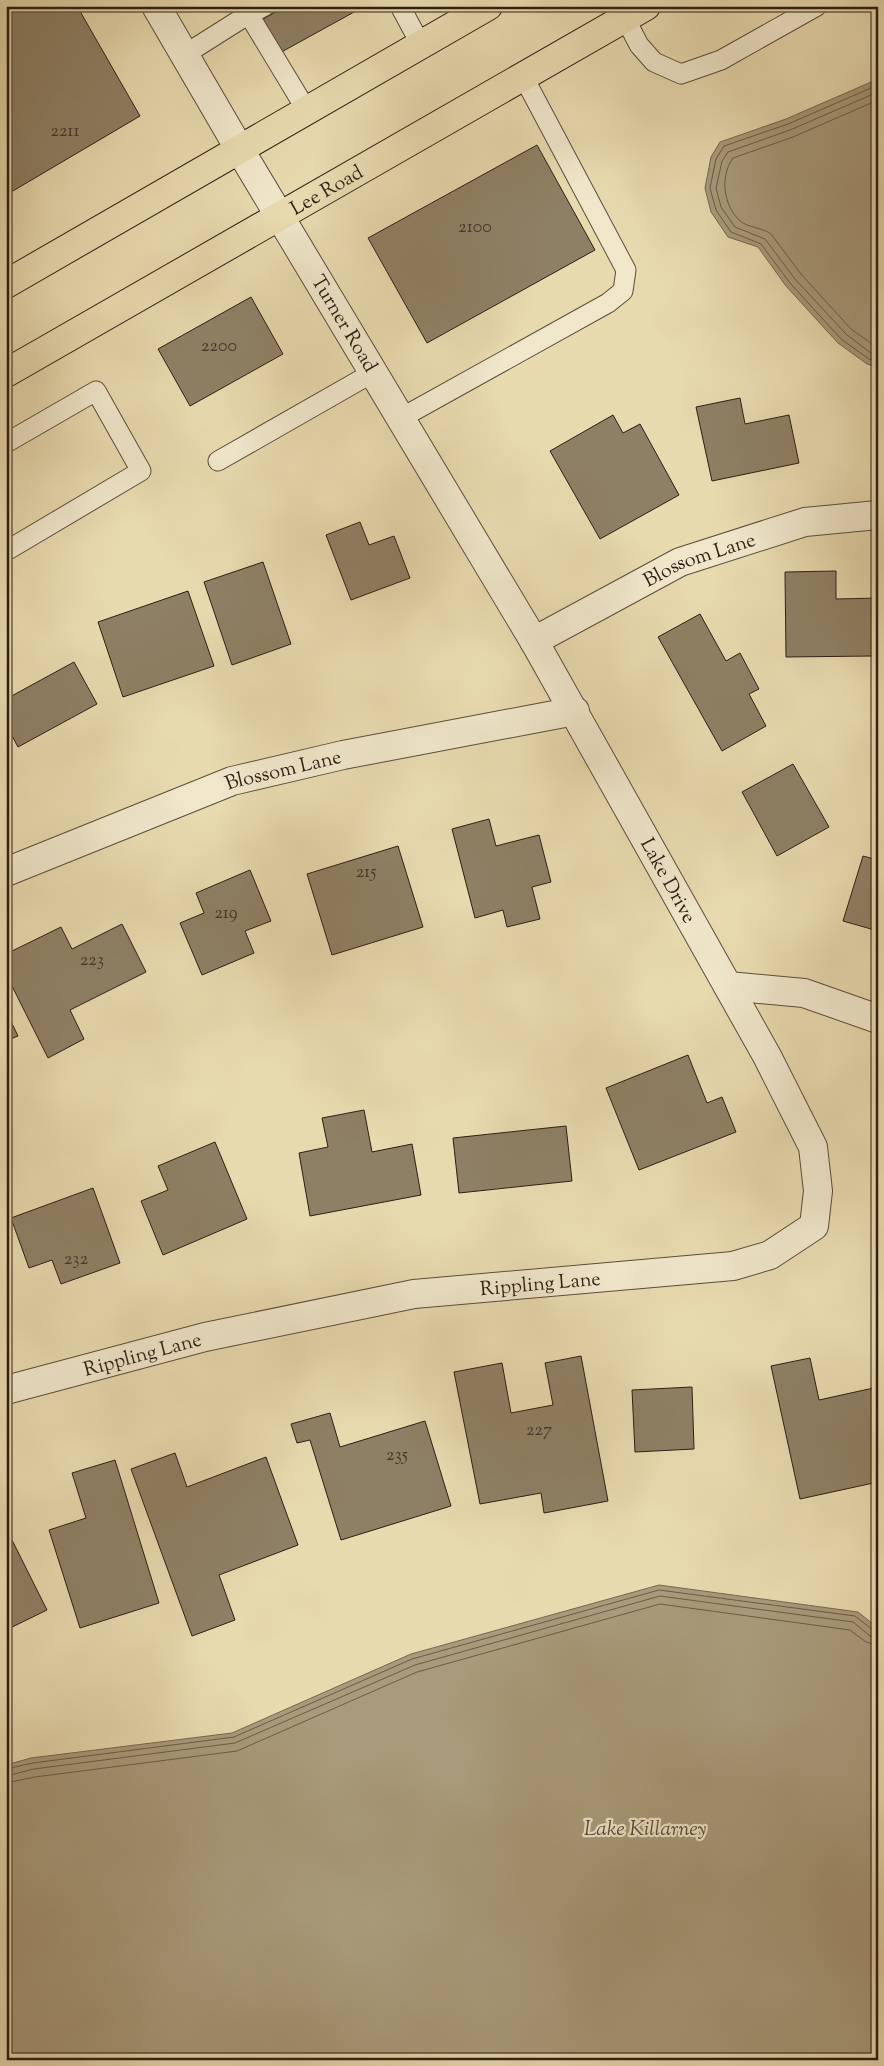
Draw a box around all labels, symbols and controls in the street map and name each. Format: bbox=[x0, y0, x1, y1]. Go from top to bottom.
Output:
house number: 2211 bbox=[50, 119, 80, 145]
street label: Lee Road bbox=[285, 159, 369, 224]
house number: 2100 bbox=[458, 215, 492, 241]
street label: Turner Road bbox=[302, 270, 383, 378]
house number: 2200 bbox=[201, 334, 237, 360]
street label: Blossom Lane bbox=[639, 527, 760, 596]
street label: Blossom Lane bbox=[221, 744, 345, 799]
street label: Lake Drive bbox=[631, 833, 702, 929]
house number: 215 bbox=[356, 860, 376, 886]
house number: 219 bbox=[214, 901, 238, 927]
house number: 223 bbox=[80, 948, 104, 974]
house number: 232 bbox=[64, 1247, 89, 1273]
street label: Rippling Lane bbox=[479, 1266, 602, 1305]
street label: Rippling Lane bbox=[81, 1327, 205, 1386]
house number: 227 bbox=[526, 1418, 552, 1444]
house number: 235 bbox=[386, 1443, 408, 1469]
water label: Lake Killarney bbox=[584, 1815, 706, 1845]

